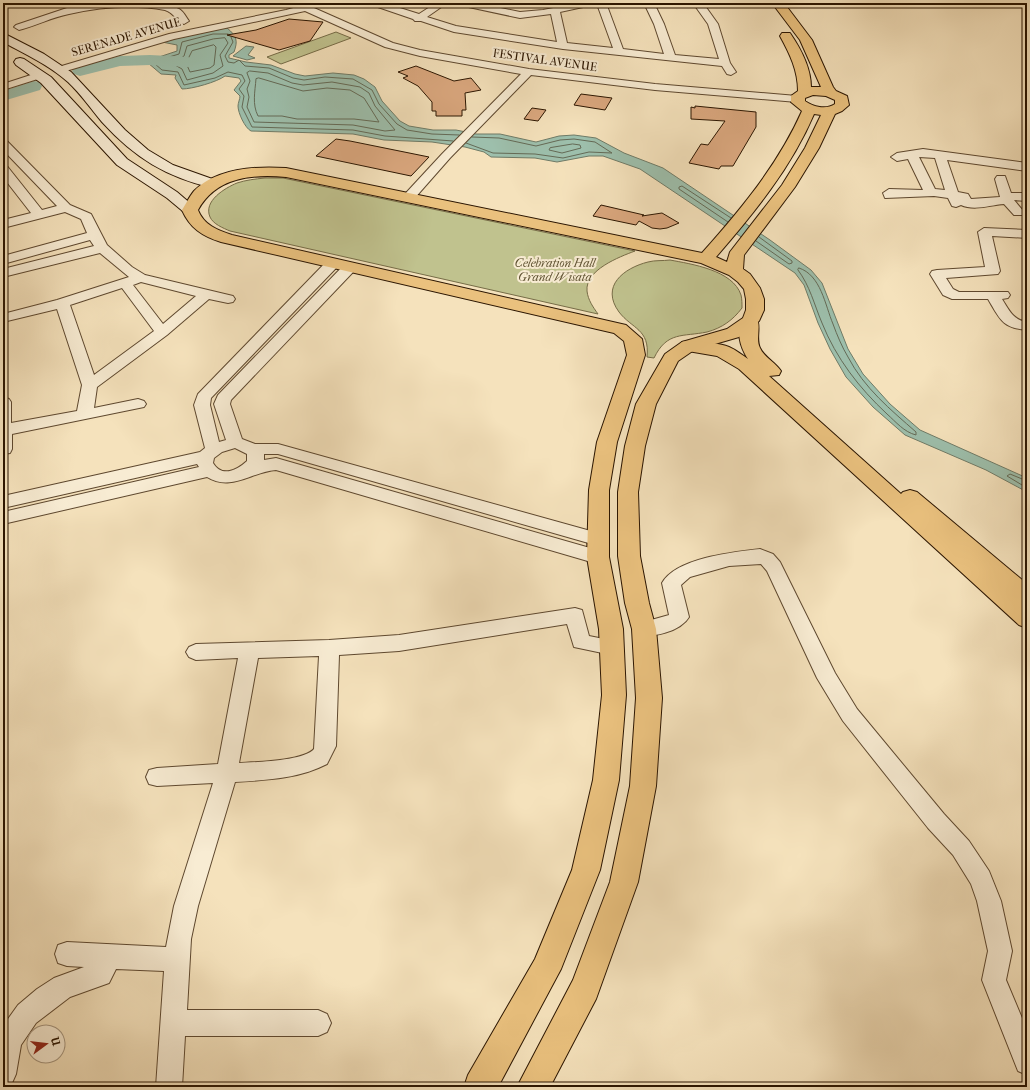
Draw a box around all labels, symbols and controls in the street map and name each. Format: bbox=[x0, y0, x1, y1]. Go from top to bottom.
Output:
street label: SERENADE AVENUE bbox=[70, 15, 182, 59]
street label: FESTIVAL AVENUE bbox=[492, 46, 598, 74]
park label: Celebration Hall Grand Wisata bbox=[515, 256, 597, 284]
north arrow bbox=[26, 1024, 66, 1064]
text: U bbox=[48, 1035, 63, 1048]

